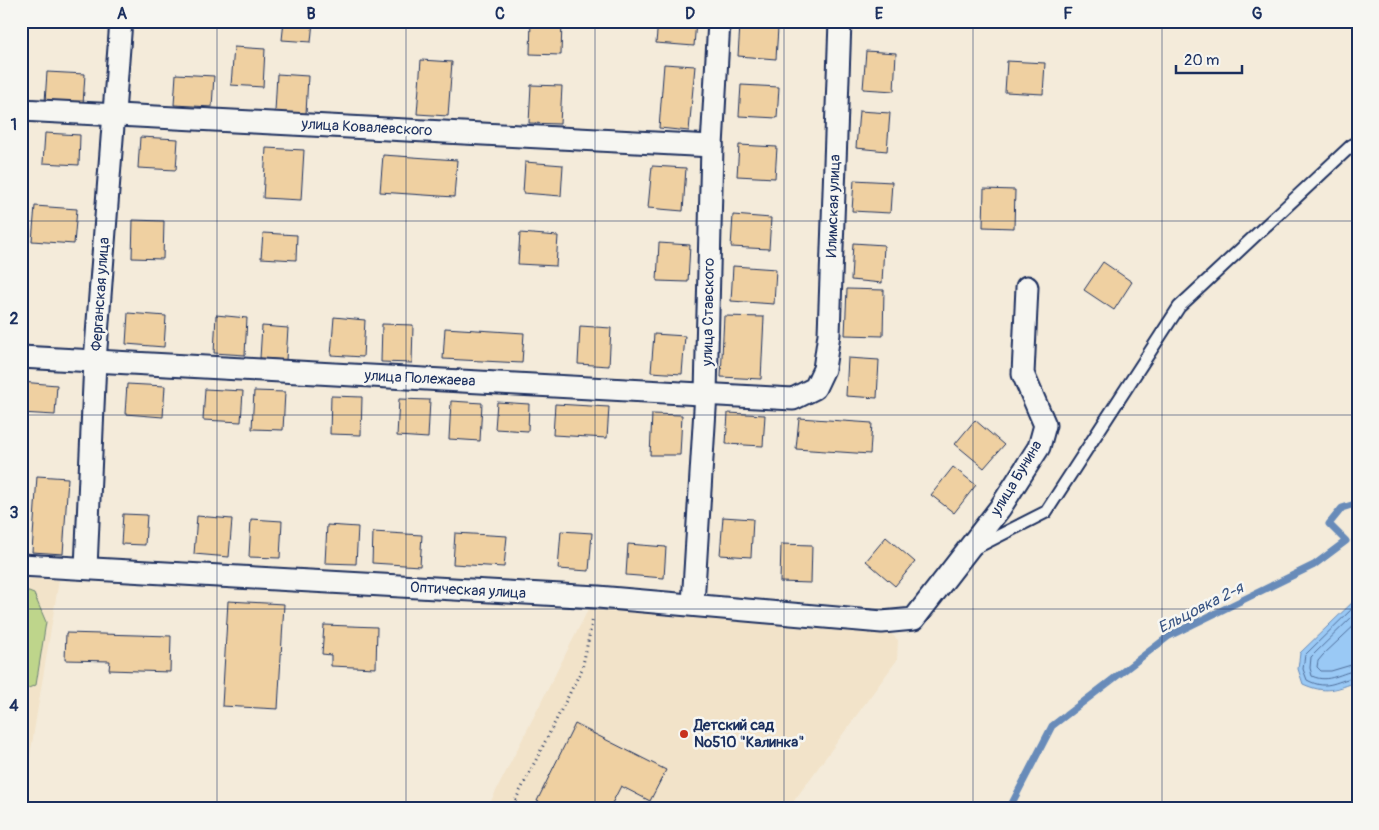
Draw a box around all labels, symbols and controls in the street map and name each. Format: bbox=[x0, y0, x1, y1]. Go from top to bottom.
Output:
text: A bbox=[117, 4, 128, 24]
text: B bbox=[306, 4, 316, 24]
text: C bbox=[495, 4, 505, 24]
text: D bbox=[685, 4, 695, 24]
text: E bbox=[875, 4, 884, 24]
text: F bbox=[1063, 4, 1073, 24]
text: G bbox=[1252, 4, 1263, 24]
scale bar bbox=[1176, 42, 1243, 74]
text: 20 m bbox=[1184, 51, 1219, 70]
text: 1 bbox=[11, 115, 17, 135]
street label: улица Ковалевского bbox=[300, 115, 433, 140]
street label: Илимская улица bbox=[822, 154, 845, 258]
street label: Ферганская улица bbox=[87, 236, 114, 352]
street label: улица Ставского bbox=[698, 258, 719, 367]
text: 2 bbox=[10, 309, 19, 329]
street label: улица Полежаева bbox=[363, 366, 476, 391]
street label: улица Бунина bbox=[986, 437, 1046, 520]
text: 3 bbox=[10, 503, 19, 523]
water label: Ельцовка 2-я bbox=[1154, 577, 1248, 638]
street label: Оптическая улица bbox=[409, 578, 527, 603]
text: 4 bbox=[9, 696, 19, 716]
place label: Детский сад №510 "Калинка" bbox=[693, 716, 804, 752]
marker: Детский сад №510 "Калинка" bbox=[678, 728, 690, 740]

